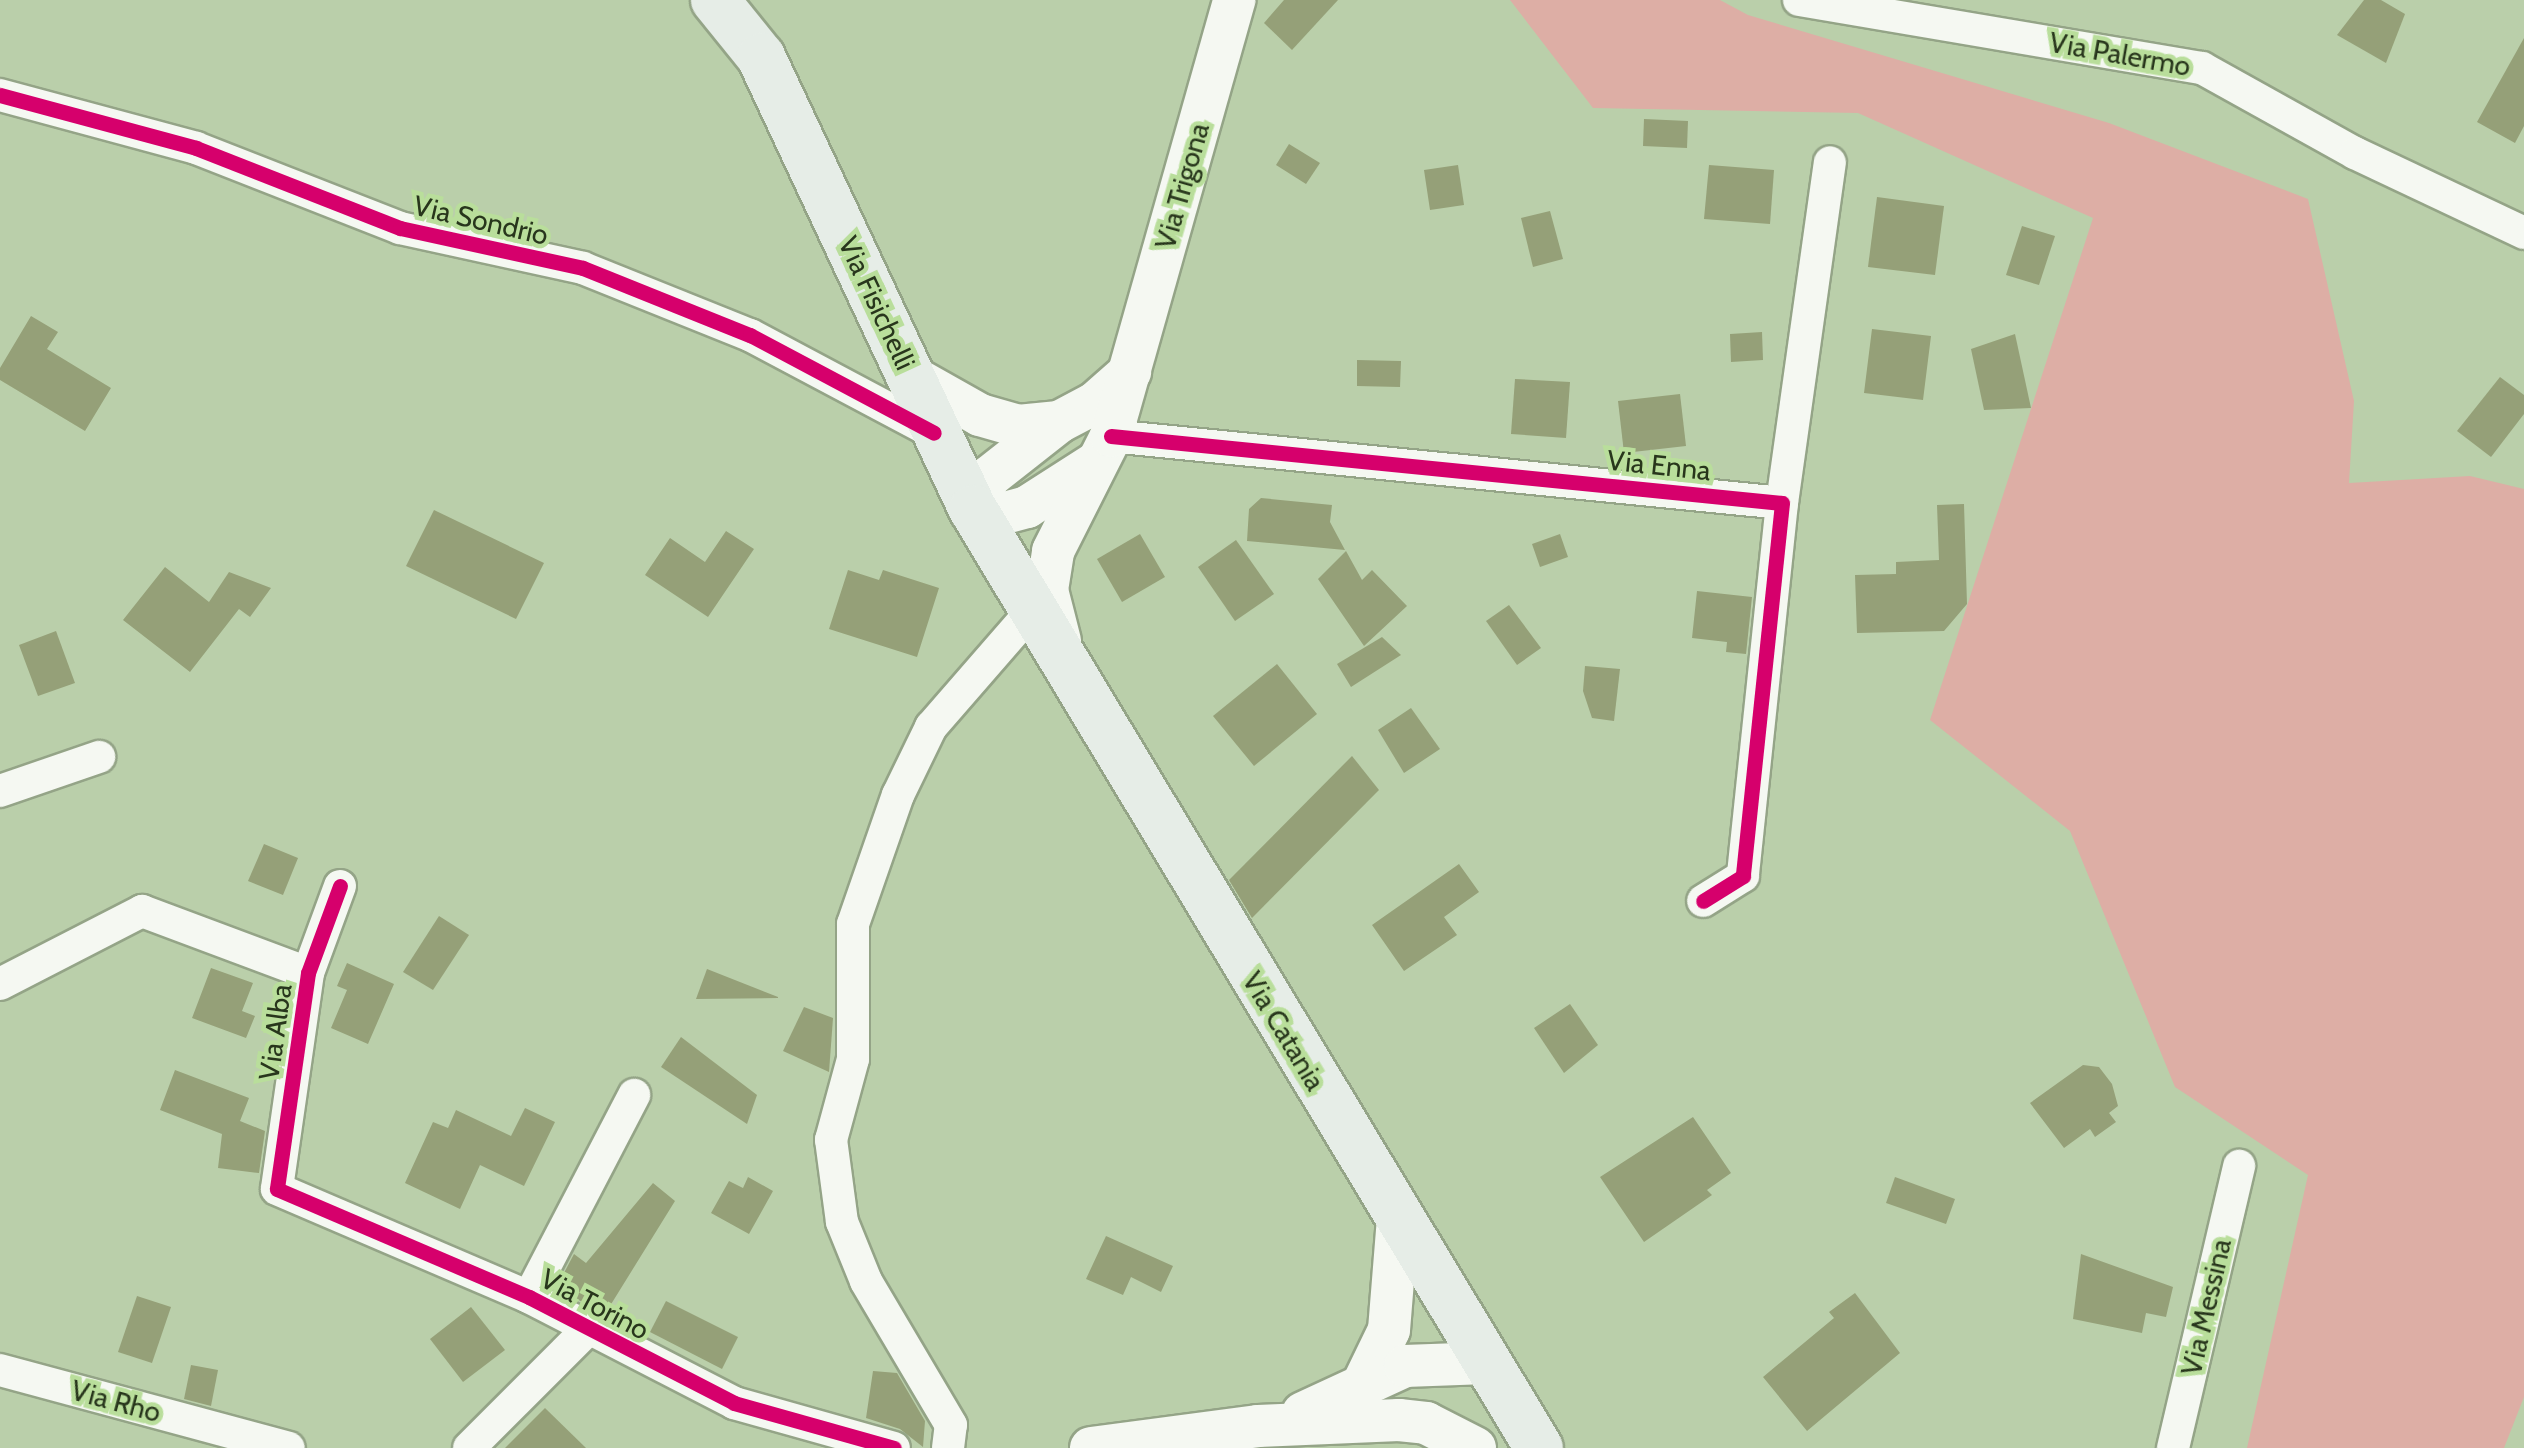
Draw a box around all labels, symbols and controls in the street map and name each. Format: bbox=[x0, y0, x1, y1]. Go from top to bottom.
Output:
street label: Via Palermo bbox=[2047, 25, 2193, 83]
street label: Via Trigona bbox=[1148, 119, 1216, 253]
street label: Via Sondrio bbox=[410, 188, 552, 252]
street label: Via Fisichelli bbox=[831, 231, 923, 375]
street label: Via Enna bbox=[1606, 443, 1712, 487]
street label: Via Catania bbox=[1236, 966, 1332, 1096]
street label: Via Alba bbox=[252, 982, 298, 1082]
street label: Via Messina bbox=[2174, 1236, 2238, 1378]
street label: Via Torino bbox=[535, 1261, 655, 1347]
street label: Via Rho bbox=[68, 1373, 164, 1429]

